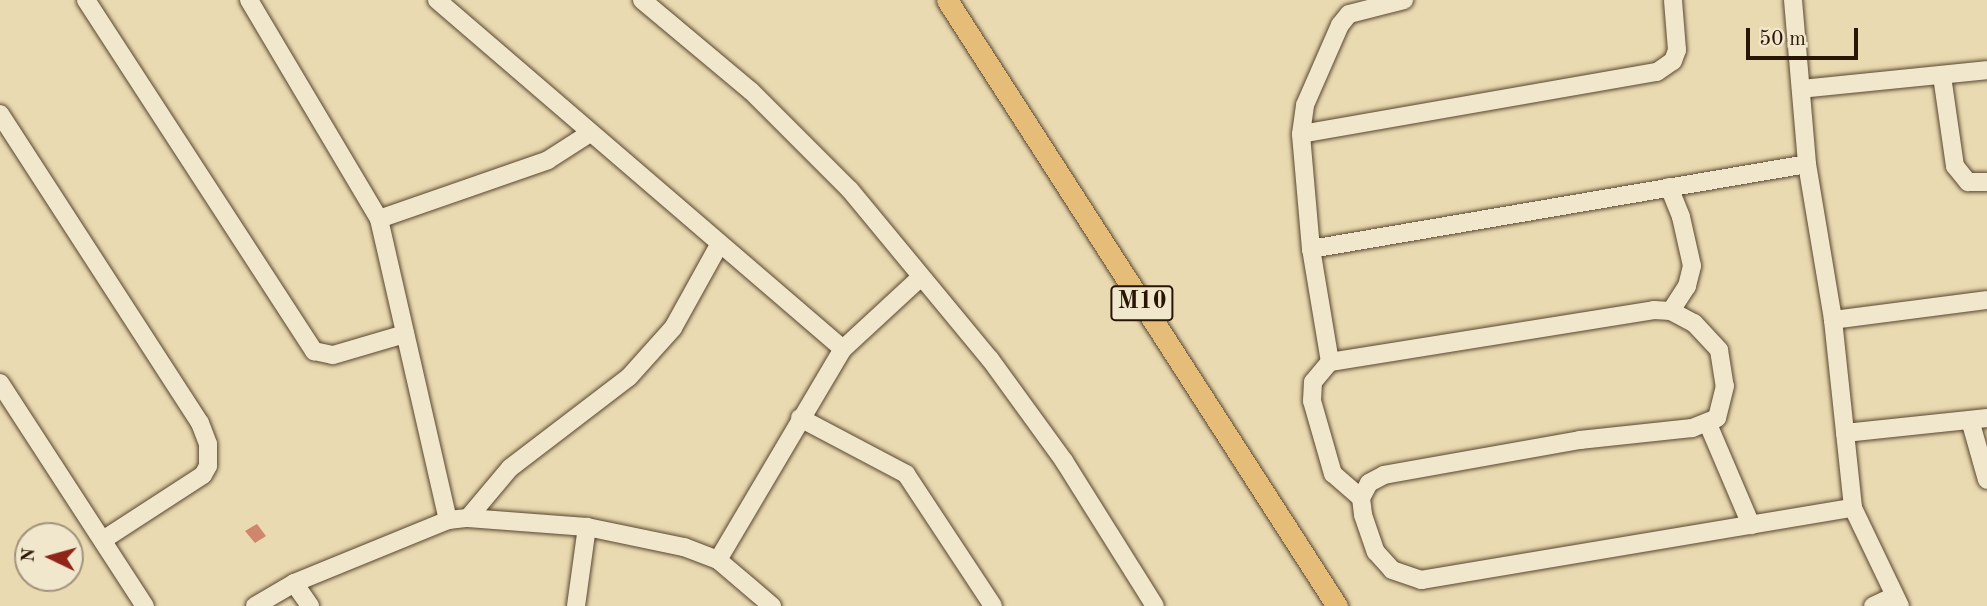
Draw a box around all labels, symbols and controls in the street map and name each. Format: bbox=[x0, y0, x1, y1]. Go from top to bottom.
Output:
scale bar bbox=[1749, 14, 1861, 58]
text: 50 m bbox=[1759, 29, 1806, 50]
road number: M10 bbox=[1109, 282, 1175, 324]
north arrow bbox=[14, 522, 84, 592]
text: N bbox=[19, 547, 40, 563]

